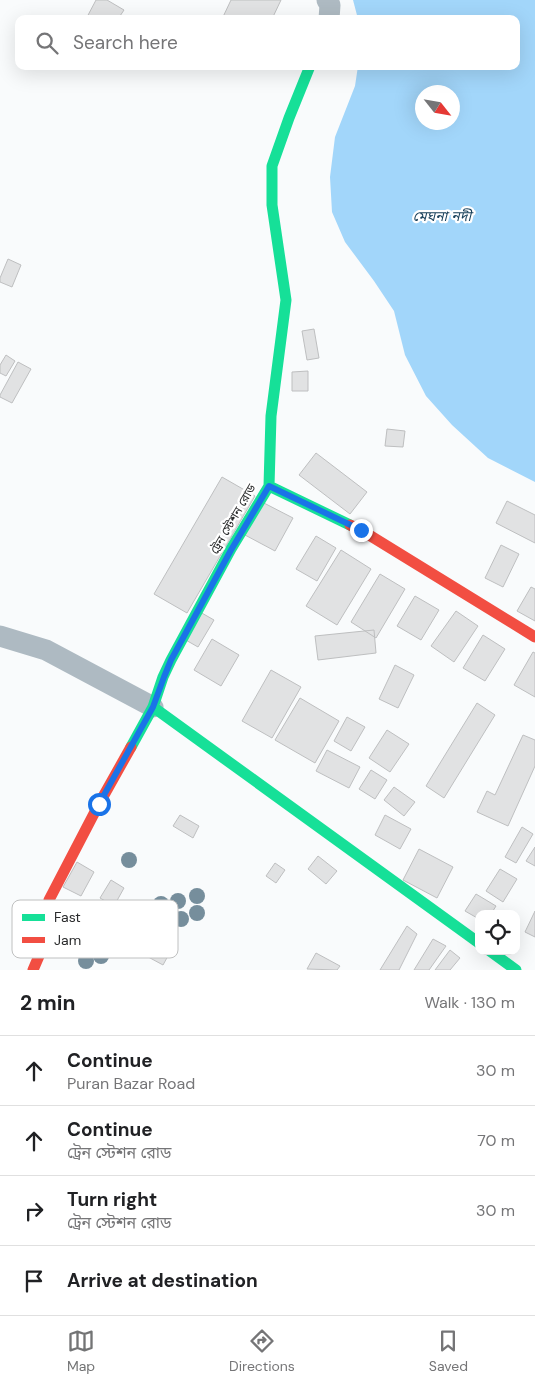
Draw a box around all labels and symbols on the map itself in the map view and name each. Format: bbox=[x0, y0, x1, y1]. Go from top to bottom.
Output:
north arrow bbox=[415, 85, 460, 130]
water label: মেঘনা নদী bbox=[413, 207, 474, 225]
street label: ট্রেন স্টেশন রোড bbox=[206, 481, 260, 557]
route end bbox=[350, 519, 373, 542]
route start bbox=[88, 793, 111, 816]
legend bbox=[12, 900, 178, 958]
text: Fast bbox=[54, 908, 81, 926]
text: Jam bbox=[54, 931, 81, 949]

